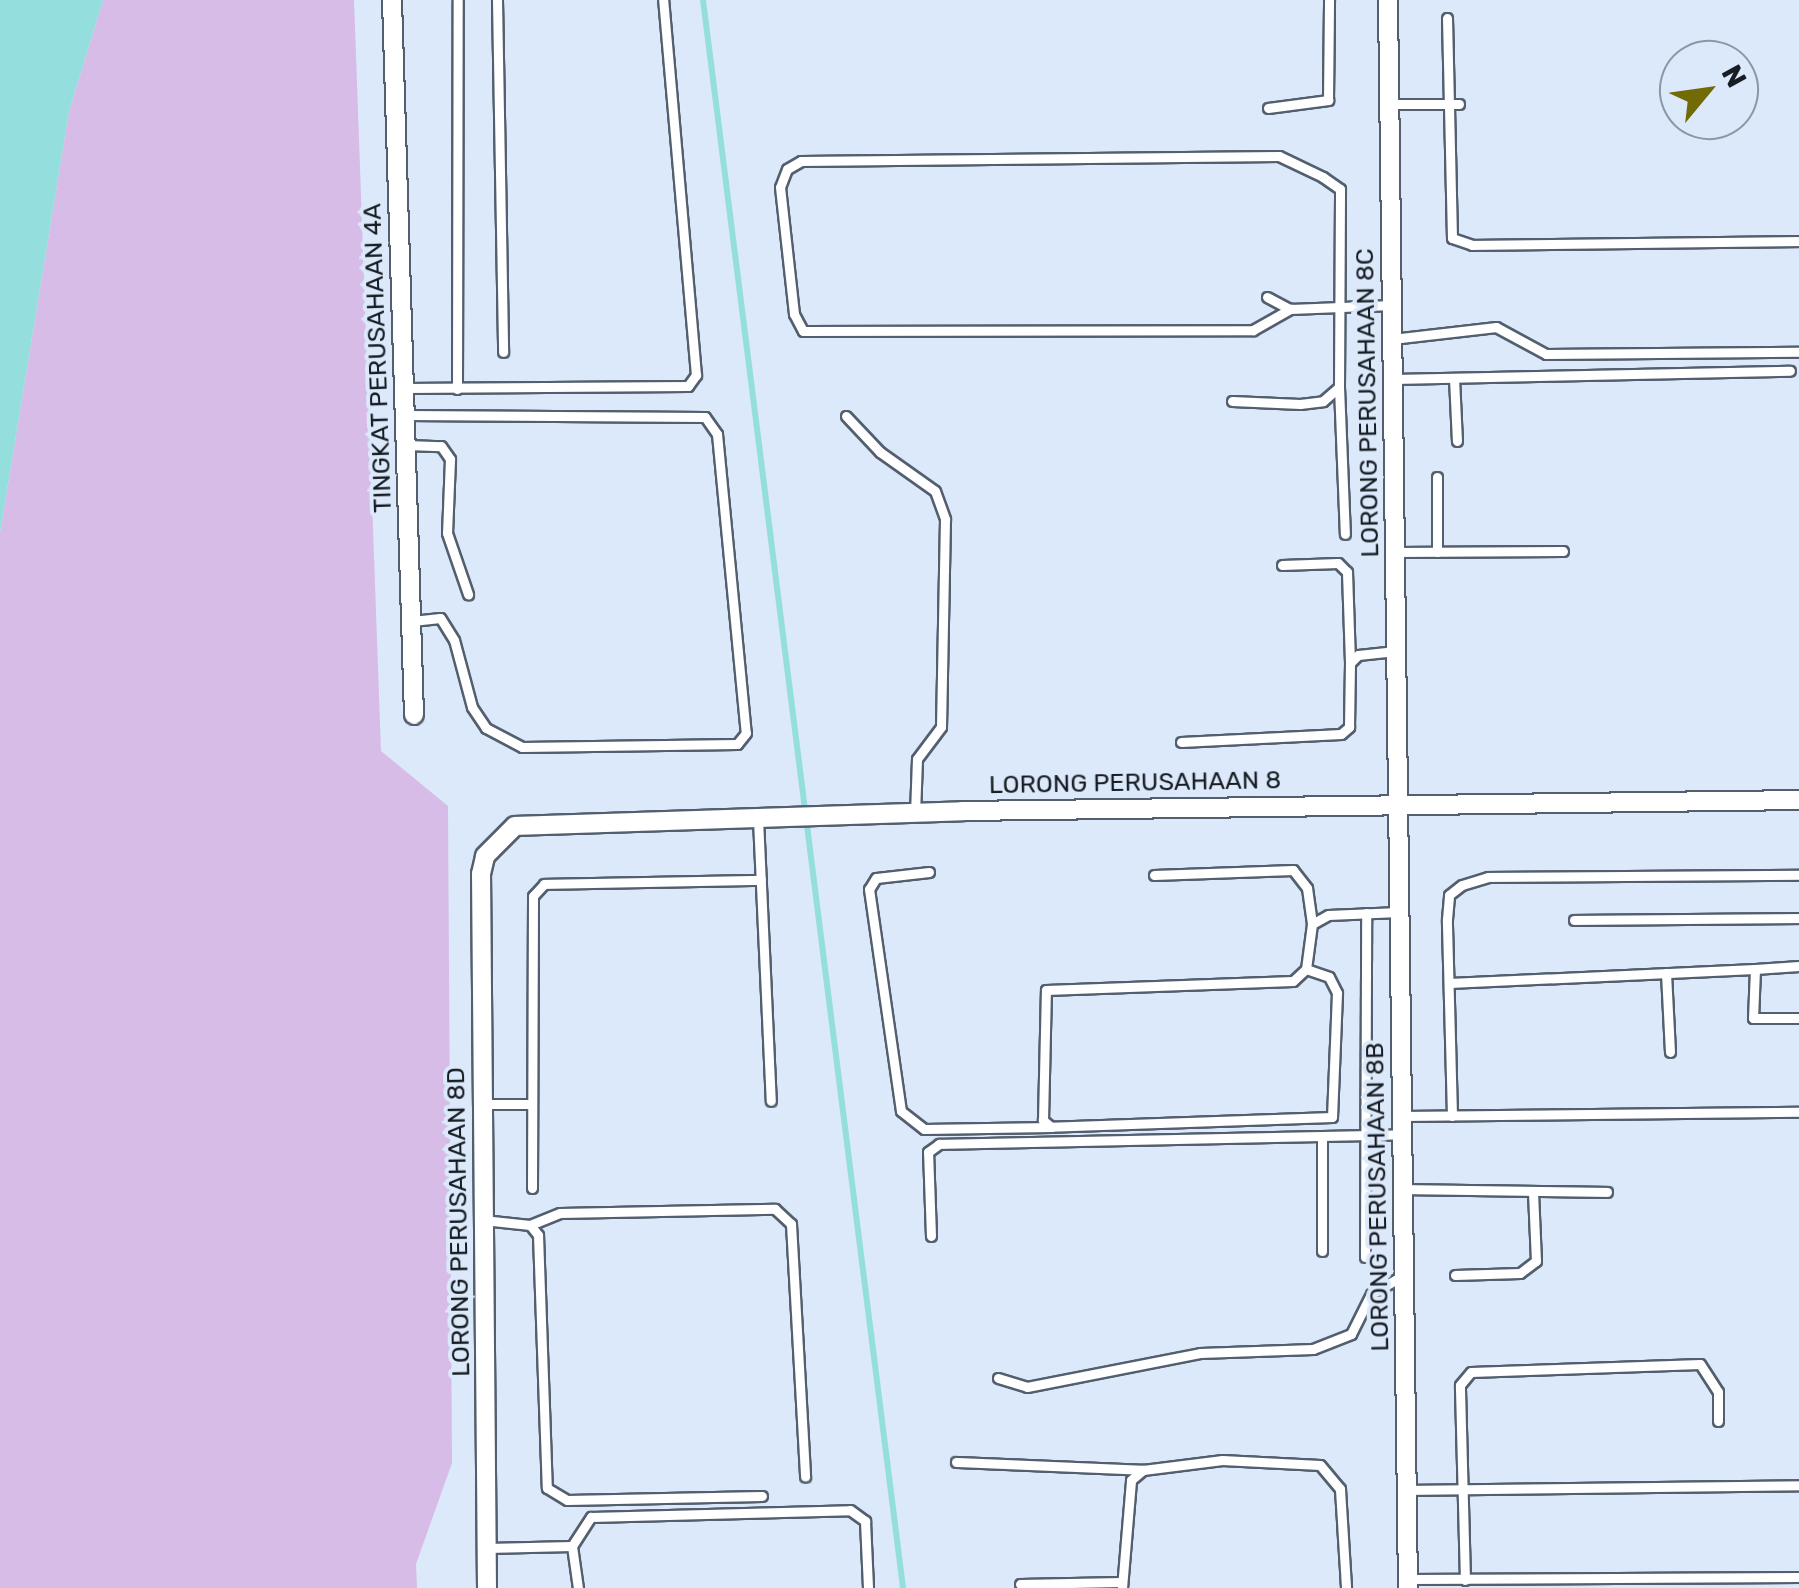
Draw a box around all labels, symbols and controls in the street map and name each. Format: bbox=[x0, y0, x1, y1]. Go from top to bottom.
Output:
north arrow bbox=[1659, 40, 1759, 140]
text: N bbox=[1715, 59, 1753, 93]
street label: TINGKAT PERUSAHAAN 4A bbox=[358, 202, 398, 514]
street label: LORONG PERUSAHAAN 8C bbox=[1350, 248, 1386, 558]
street label: LORONG PERUSAHAAN 8 bbox=[989, 765, 1281, 801]
street label: LORONG PERUSAHAAN 8B bbox=[1360, 1042, 1396, 1352]
street label: LORONG PERUSAHAAN 8D bbox=[441, 1067, 477, 1377]

